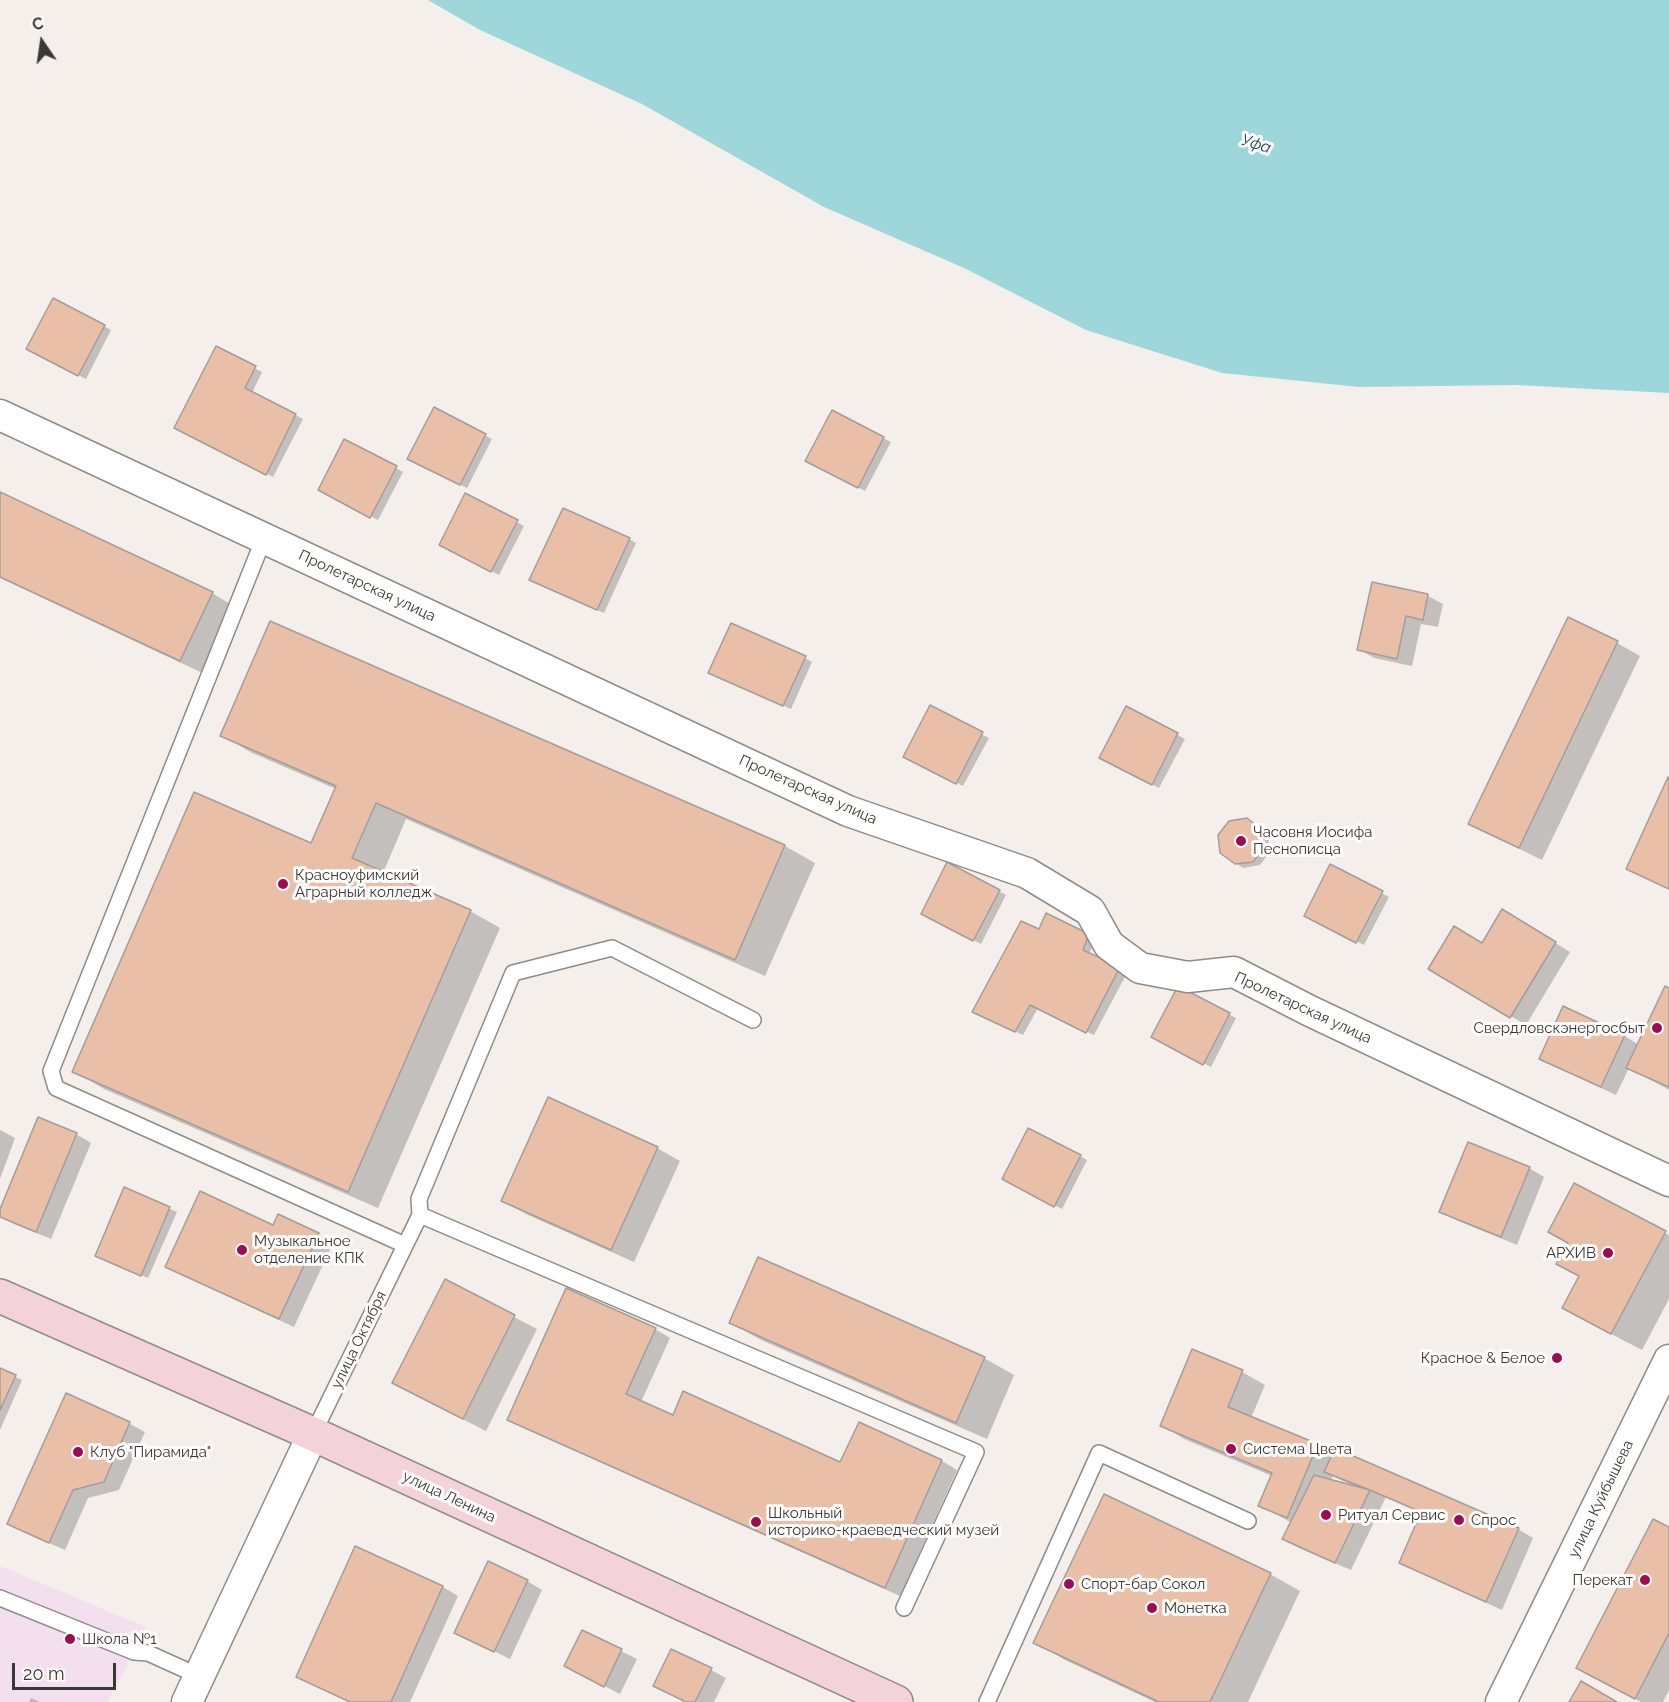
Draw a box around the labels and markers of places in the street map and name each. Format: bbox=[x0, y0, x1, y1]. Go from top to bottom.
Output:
place label: Часовня Иосифа Песнописца bbox=[1253, 823, 1372, 858]
marker: Часовня Иосифа Песнописца bbox=[1234, 834, 1248, 848]
place label: Красноуфимский Аграрный колледж bbox=[295, 866, 432, 901]
marker: Красноуфимский Аграрный колледж bbox=[276, 877, 290, 891]
place label: Свердловскэнергосбыт bbox=[1474, 1019, 1645, 1037]
marker: Свердловскэнергосбыт bbox=[1650, 1021, 1664, 1035]
place label: Музыкальное отделение КПК bbox=[254, 1232, 364, 1267]
marker: Музыкальное отделение КПК bbox=[235, 1243, 249, 1257]
place label: АРХИВ bbox=[1546, 1244, 1596, 1262]
marker: АРХИВ bbox=[1601, 1246, 1615, 1260]
place label: Красное & Белое bbox=[1421, 1349, 1545, 1367]
marker: Красное & Белое bbox=[1550, 1351, 1564, 1365]
place label: Система Цвета bbox=[1243, 1440, 1352, 1458]
marker: Система Цвета bbox=[1224, 1442, 1238, 1456]
place label: Клуб "Пирамида" bbox=[90, 1443, 211, 1461]
marker: Клуб "Пирамида" bbox=[71, 1445, 85, 1459]
place label: Школьный историко-краеведческий музей bbox=[768, 1504, 999, 1539]
place label: Ритуал Сервис bbox=[1338, 1506, 1445, 1524]
marker: Ритуал Сервис bbox=[1319, 1508, 1333, 1522]
place label: Спрос bbox=[1471, 1511, 1516, 1529]
marker: Спрос bbox=[1452, 1513, 1466, 1527]
marker: Школьный историко-краеведческий музей bbox=[749, 1515, 763, 1529]
place label: Перекат bbox=[1572, 1571, 1633, 1589]
marker: Перекат bbox=[1638, 1573, 1652, 1587]
place label: Спорт-бар Сокол bbox=[1081, 1575, 1205, 1593]
marker: Спорт-бар Сокол bbox=[1062, 1577, 1076, 1591]
place label: Монетка bbox=[1164, 1599, 1227, 1617]
marker: Монетка bbox=[1145, 1601, 1159, 1615]
place label: Школа №1 bbox=[82, 1630, 157, 1648]
marker: Школа №1 bbox=[63, 1632, 77, 1646]

